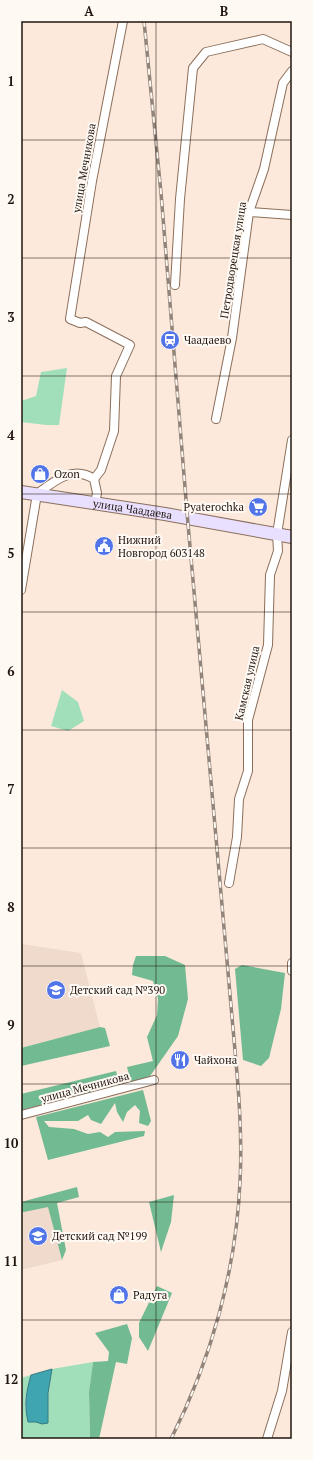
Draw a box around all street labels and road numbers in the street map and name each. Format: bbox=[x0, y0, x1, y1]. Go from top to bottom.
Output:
street label: улица Мечникова bbox=[69, 122, 99, 215]
street label: Петродворецкая улица bbox=[217, 200, 249, 319]
street label: улица Чаадаева bbox=[91, 496, 174, 522]
street label: Камская улица bbox=[232, 644, 262, 722]
street label: улица Мечникова bbox=[38, 1068, 131, 1106]

